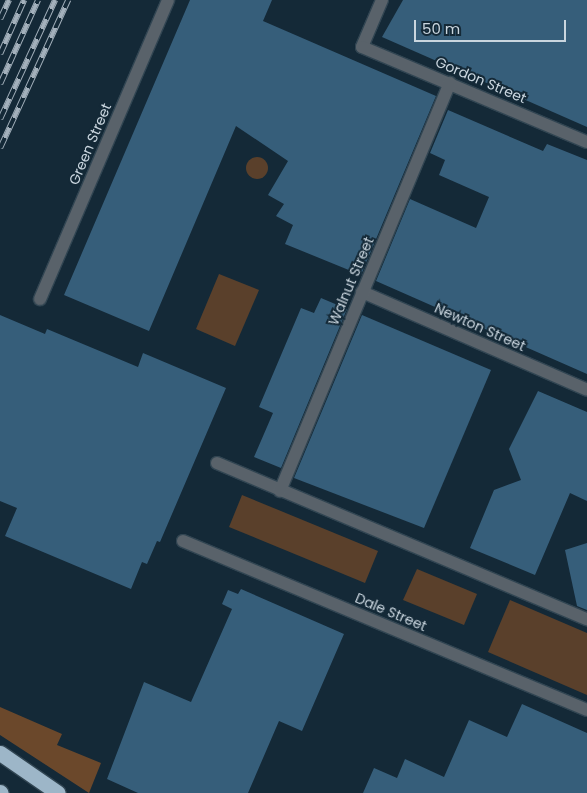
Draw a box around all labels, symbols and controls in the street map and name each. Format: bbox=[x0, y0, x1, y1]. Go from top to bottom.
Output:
scale bar bbox=[417, 10, 570, 42]
text: 50 m bbox=[422, 18, 460, 39]
street label: Gordon Street bbox=[433, 53, 529, 107]
street label: Green Street bbox=[65, 101, 115, 187]
street label: Walnut Street bbox=[325, 234, 377, 328]
street label: Newton Street bbox=[432, 299, 528, 355]
street label: Dale Street bbox=[353, 589, 429, 635]

